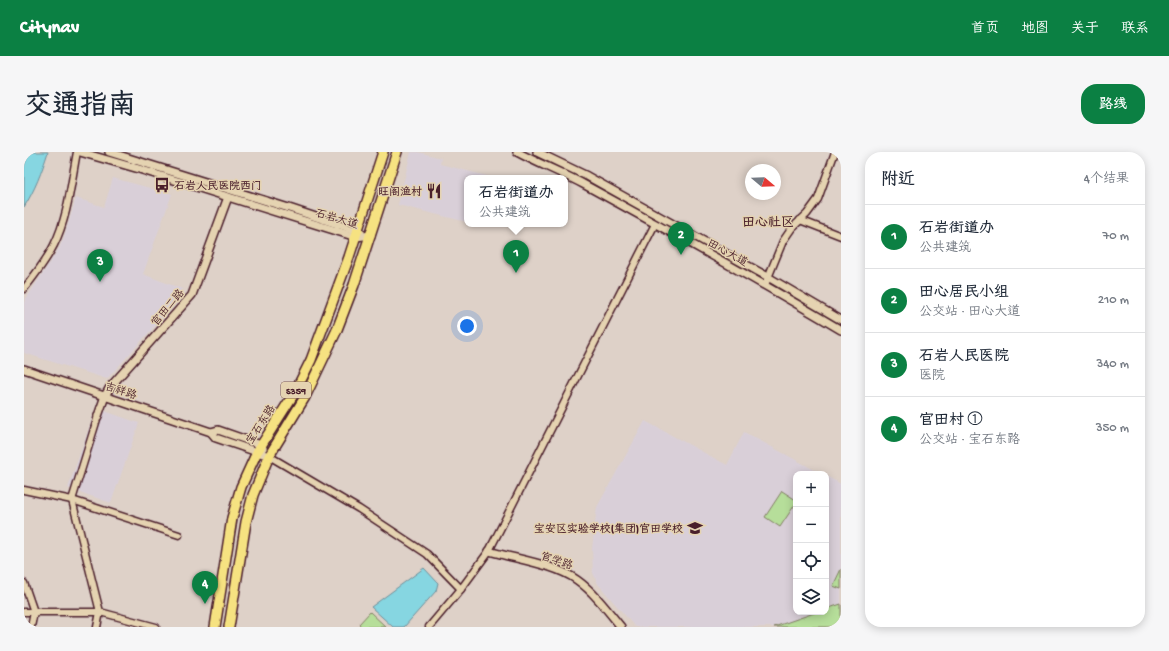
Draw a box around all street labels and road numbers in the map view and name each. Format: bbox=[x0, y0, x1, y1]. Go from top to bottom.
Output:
street label: 石岩大道 bbox=[314, 207, 360, 232]
street label: 田心大道 bbox=[705, 237, 750, 270]
street label: 官田二路 bbox=[149, 287, 187, 329]
street label: 吉祥路 bbox=[103, 380, 138, 403]
road number: S359 bbox=[281, 382, 311, 398]
street label: 宝石东路 bbox=[244, 403, 279, 447]
street label: 官学路 bbox=[539, 549, 575, 573]

